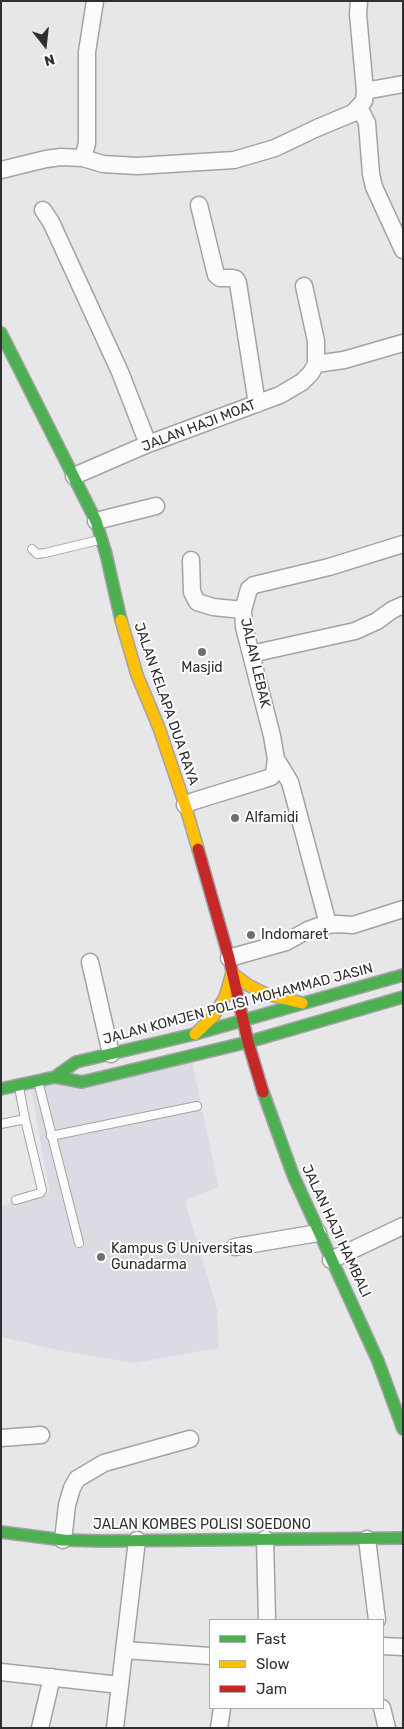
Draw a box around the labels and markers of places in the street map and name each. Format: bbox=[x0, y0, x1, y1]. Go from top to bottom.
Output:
marker: Masjid bbox=[196, 646, 208, 658]
place label: Masjid bbox=[181, 660, 223, 676]
place label: Alfamidi bbox=[245, 810, 298, 826]
marker: Alfamidi bbox=[229, 812, 241, 824]
place label: Indomaret bbox=[261, 927, 328, 943]
marker: Indomaret bbox=[245, 929, 257, 941]
place label: Kampus G Universitas Gunadarma bbox=[111, 1241, 253, 1274]
marker: Kampus G Universitas Gunadarma bbox=[95, 1251, 107, 1263]

